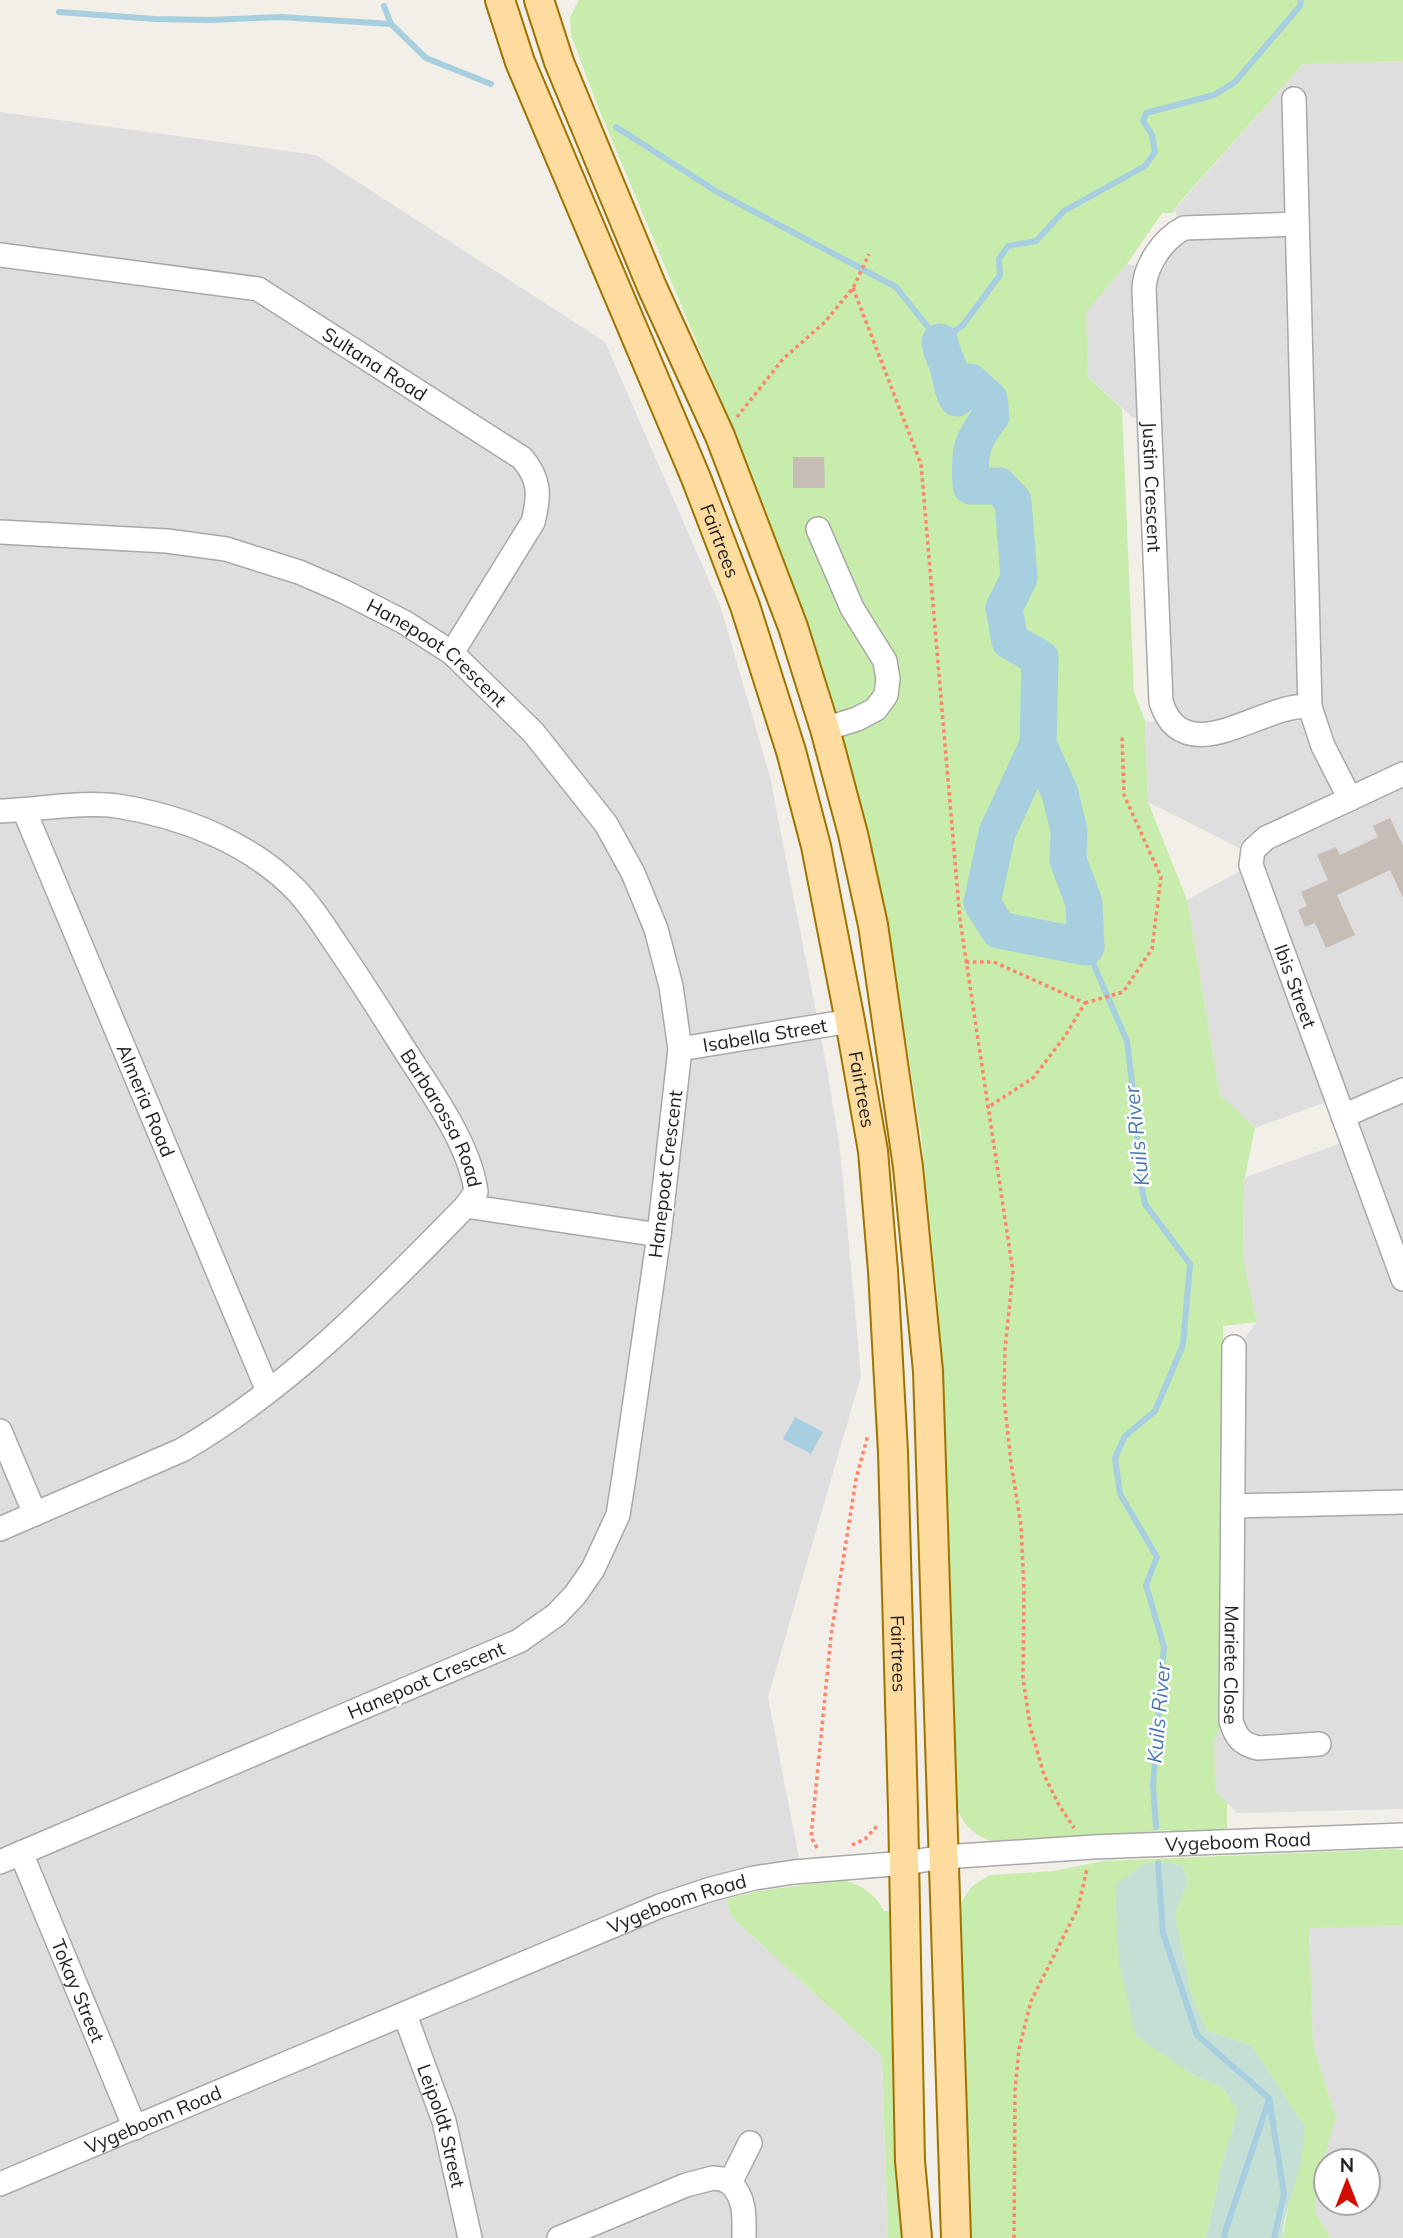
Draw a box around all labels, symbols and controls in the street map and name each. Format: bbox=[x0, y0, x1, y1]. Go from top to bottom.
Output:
street label: Sultana Road bbox=[318, 321, 432, 406]
street label: Justin Crescent bbox=[1137, 421, 1167, 553]
street label: Fairtrees bbox=[695, 500, 745, 581]
street label: Hanepoot Crescent bbox=[363, 593, 512, 712]
street label: Ibis Street bbox=[1269, 941, 1322, 1032]
street label: Isabella Street bbox=[701, 1013, 829, 1057]
street label: Almeria Road bbox=[112, 1040, 180, 1160]
street label: Barbarossa Road bbox=[395, 1044, 487, 1189]
street label: Fairtrees bbox=[844, 1049, 881, 1130]
water label: Kuils River bbox=[1118, 1083, 1154, 1188]
street label: Hanepoot Crescent bbox=[643, 1088, 687, 1259]
street label: Mariete Close bbox=[1219, 1605, 1244, 1725]
street label: Fairtrees bbox=[886, 1615, 912, 1693]
street label: Hanepoot Crescent bbox=[344, 1636, 509, 1724]
water label: Kuils River bbox=[1141, 1660, 1175, 1764]
street label: Vygeboom Road bbox=[1165, 1827, 1311, 1856]
street label: Vygeboom Road bbox=[604, 1868, 749, 1939]
street label: Tokay Street bbox=[46, 1935, 110, 2046]
street label: Leipoldt Street bbox=[412, 2061, 471, 2190]
street label: Vygeboom Road bbox=[81, 2080, 225, 2159]
north arrow bbox=[1312, 2147, 1382, 2217]
text: N bbox=[1340, 2153, 1354, 2177]

